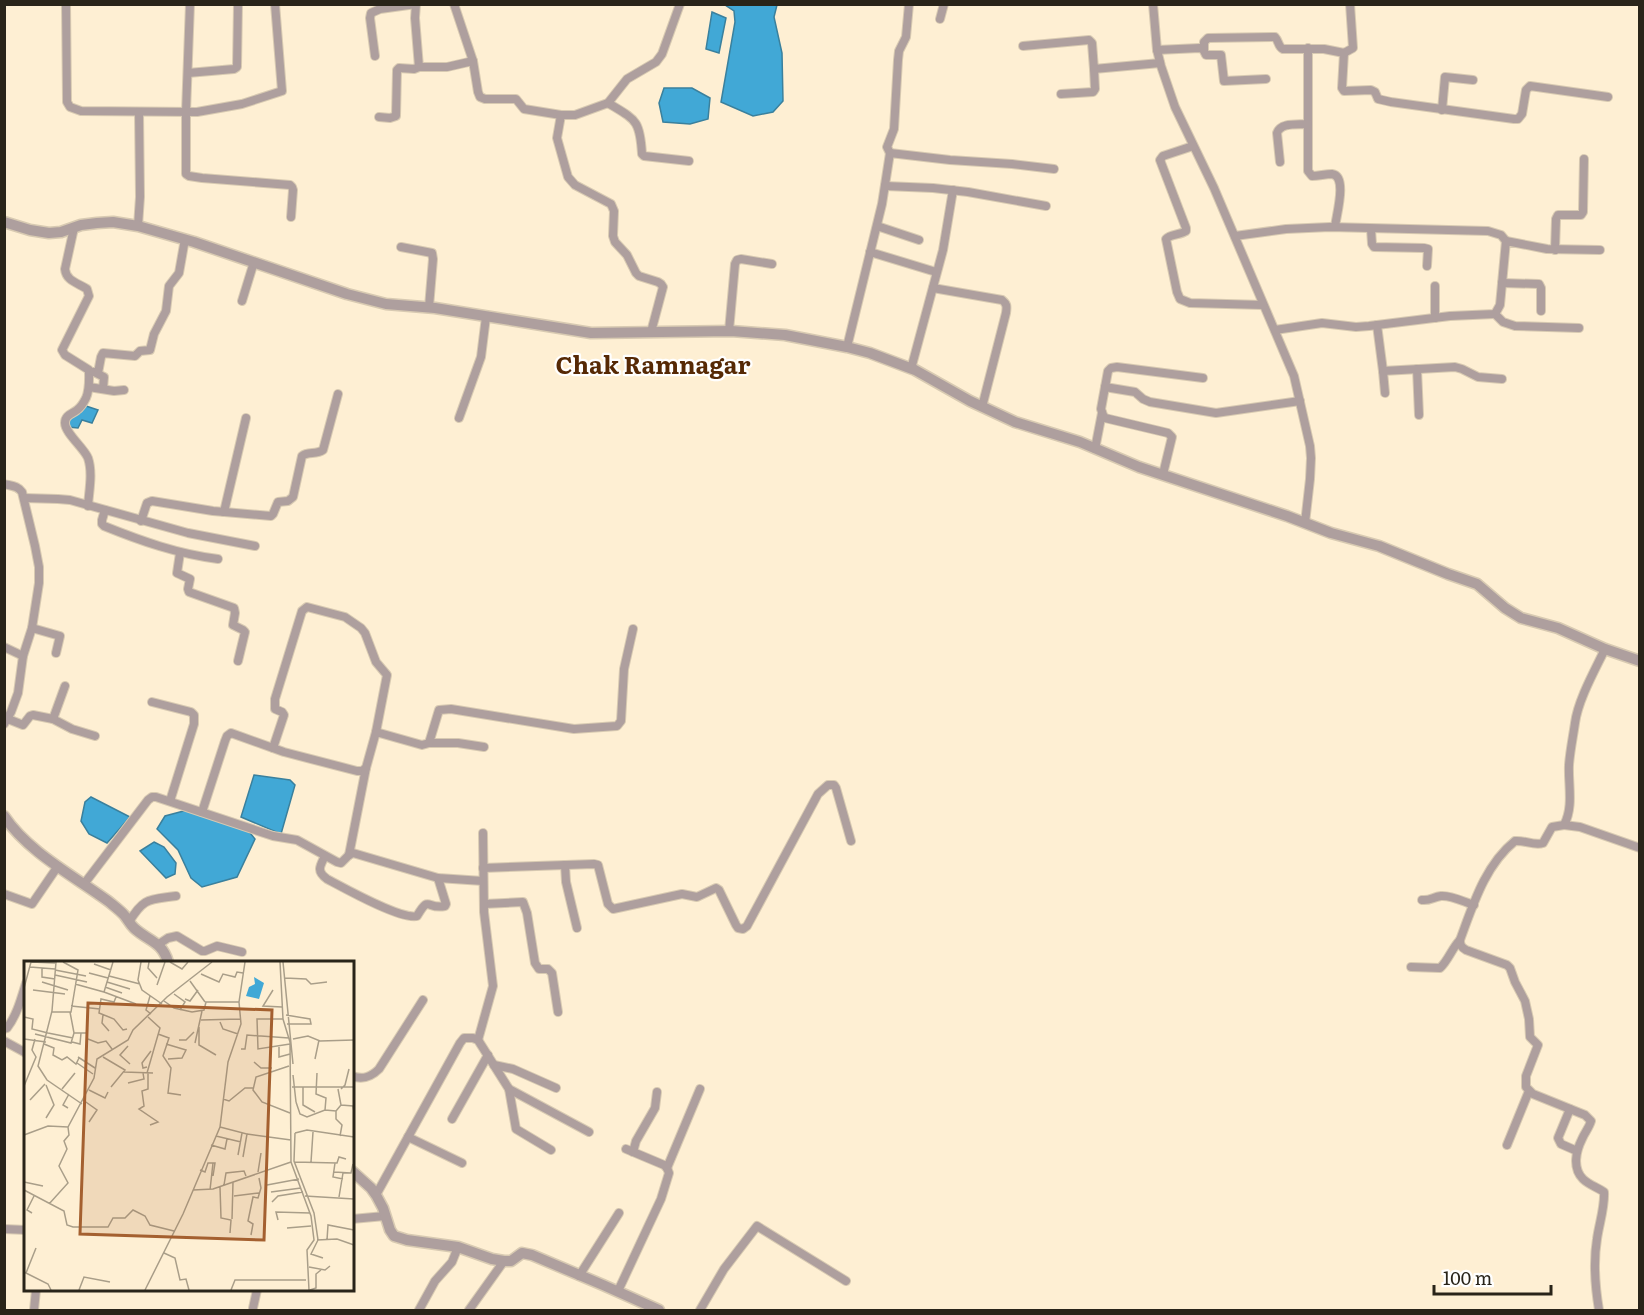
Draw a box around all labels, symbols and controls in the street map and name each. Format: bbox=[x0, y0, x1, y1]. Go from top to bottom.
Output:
district label: Chak Ramnagar bbox=[556, 346, 750, 381]
inset map bbox=[24, 961, 354, 1291]
scale bar bbox=[1434, 1258, 1551, 1296]
text: 100 m bbox=[1443, 1264, 1492, 1291]

